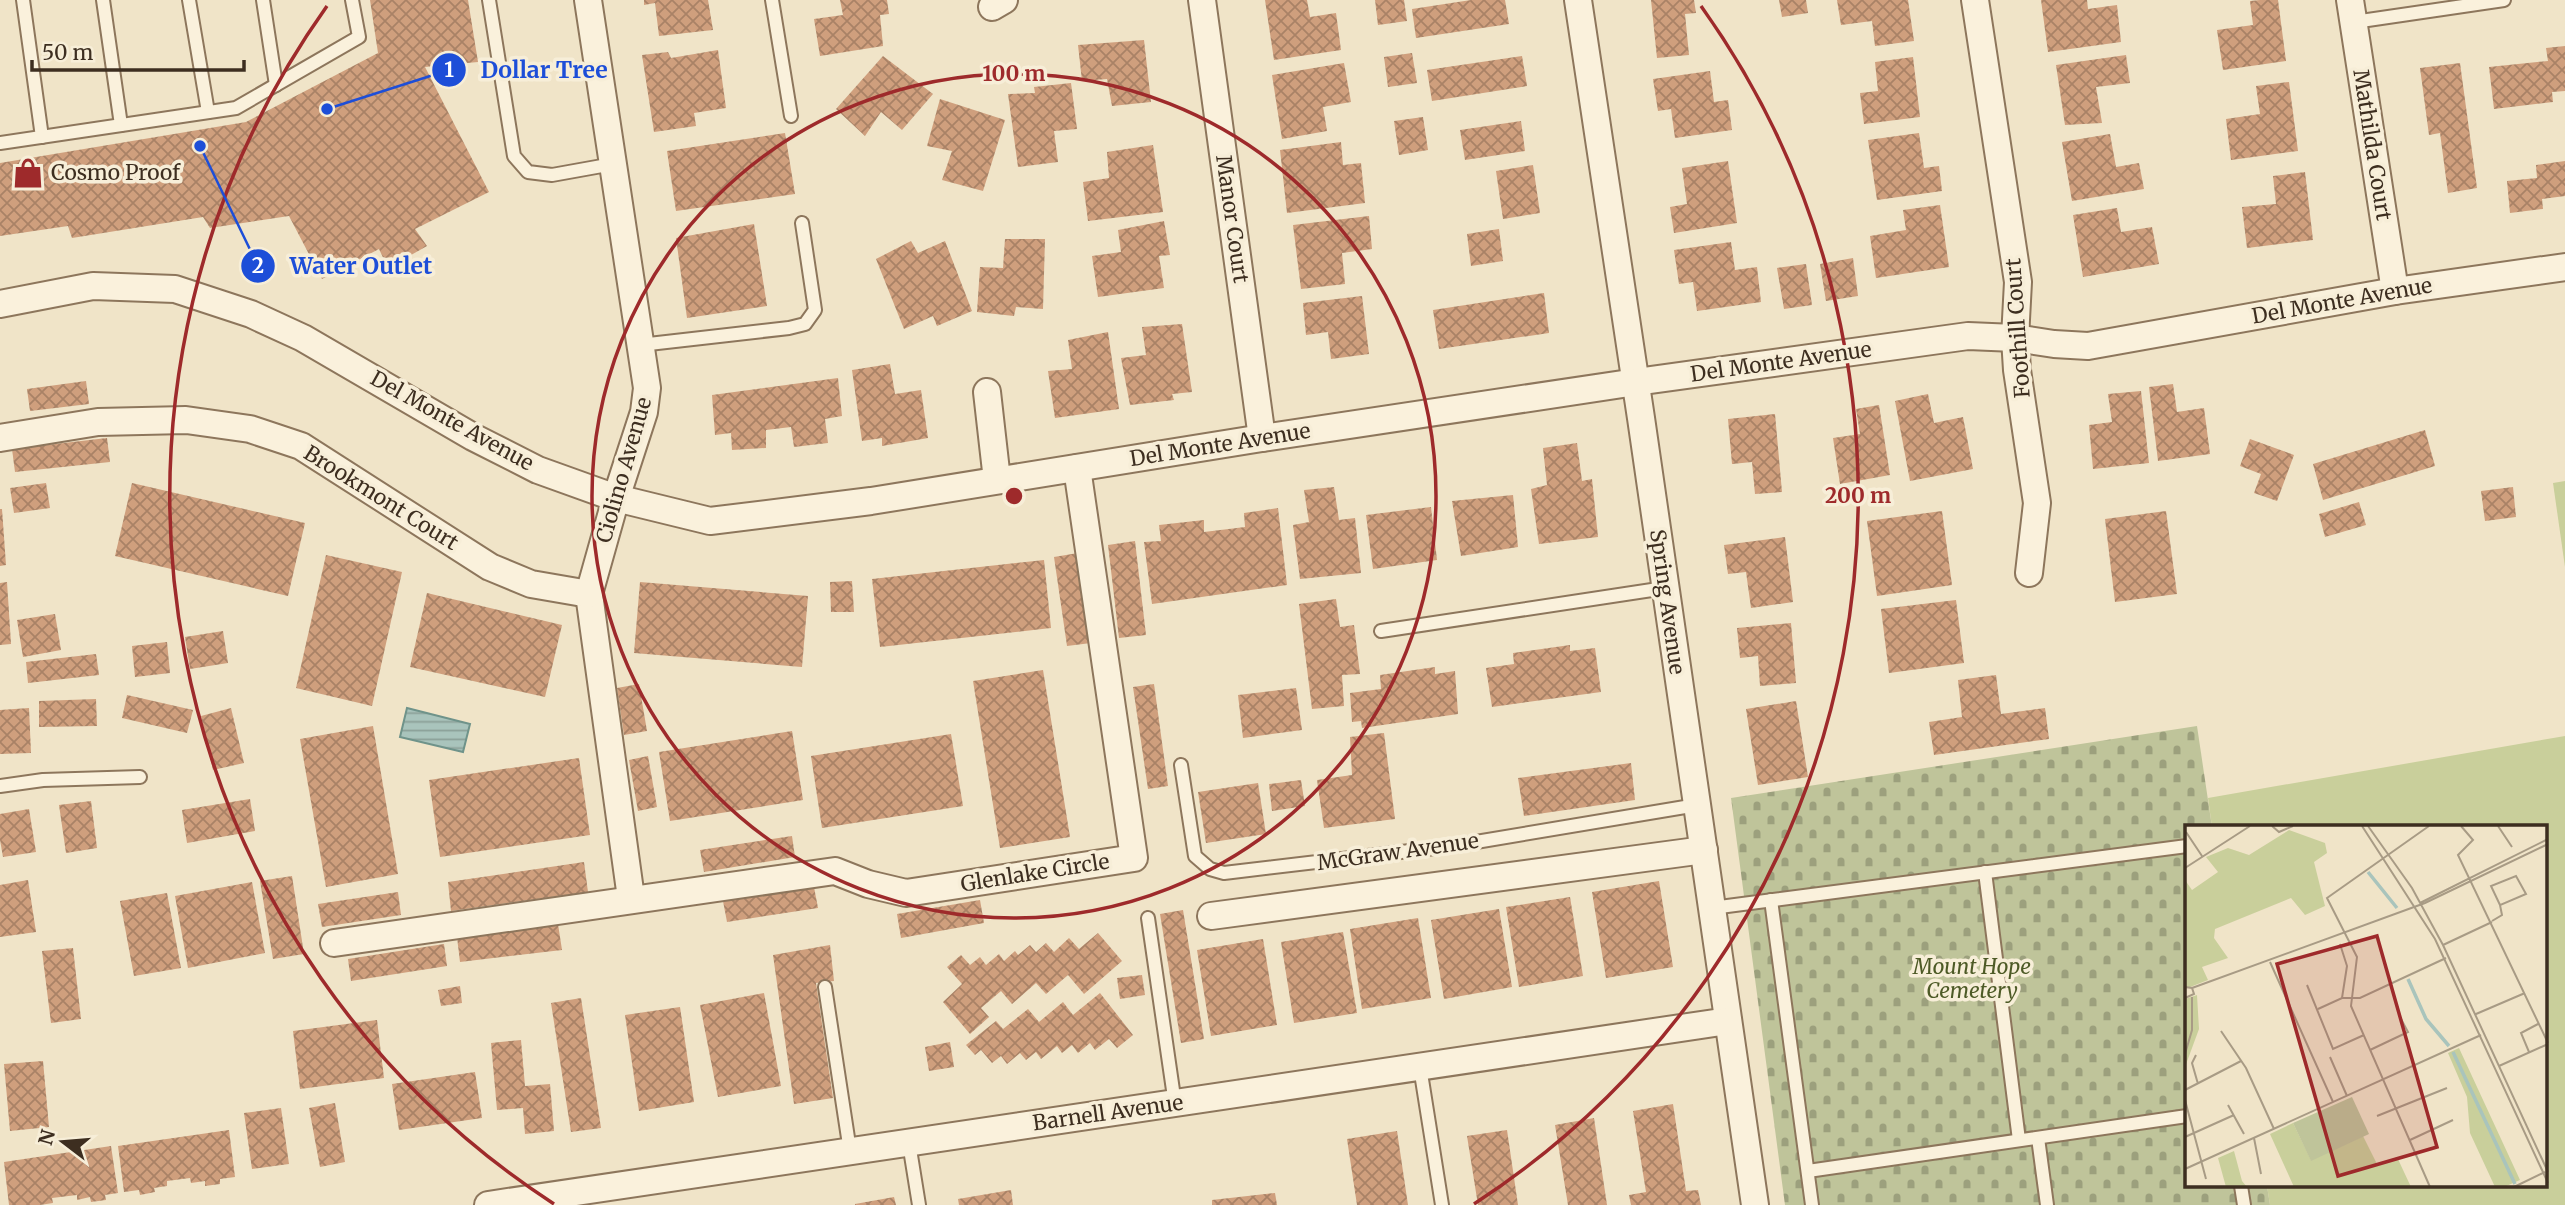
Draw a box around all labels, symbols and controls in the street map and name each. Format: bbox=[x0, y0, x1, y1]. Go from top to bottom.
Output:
scale bar bbox=[32, 28, 243, 72]
text: 50 m bbox=[42, 39, 93, 66]
callout: Dollar Tree bbox=[431, 48, 621, 92]
text: Dollar Tree bbox=[480, 55, 608, 84]
text: 1 bbox=[444, 56, 454, 83]
text: 100 m bbox=[983, 60, 1045, 87]
street label: Mathilda Court bbox=[2347, 67, 2398, 222]
street label: Manor Court bbox=[1210, 153, 1255, 285]
shop icon: Cosmo Proof bbox=[11, 156, 45, 190]
place label: Cosmo Proof bbox=[51, 159, 181, 186]
callout: Water Outlet bbox=[241, 244, 446, 288]
text: Water Outlet bbox=[289, 251, 432, 280]
text: 2 bbox=[252, 252, 264, 279]
street label: Foothill Court bbox=[1999, 257, 2036, 399]
street label: Del Monte Avenue bbox=[2250, 271, 2434, 330]
street label: Del Monte Avenue bbox=[1689, 335, 1873, 388]
street label: Del Monte Avenue bbox=[366, 365, 539, 477]
street label: Ciolino Avenue bbox=[590, 394, 657, 546]
street label: Del Monte Avenue bbox=[1128, 417, 1312, 472]
street label: Brookmont Court bbox=[299, 439, 464, 556]
text: 200 m bbox=[1825, 482, 1891, 509]
centre of rings bbox=[1002, 484, 1026, 508]
street label: Spring Avenue bbox=[1644, 528, 1691, 676]
inset map bbox=[2185, 825, 2548, 1188]
street label: McGraw Avenue bbox=[1315, 827, 1480, 876]
street label: Glenlake Circle bbox=[959, 847, 1111, 898]
park label: Mount Hope Cemetery bbox=[1912, 953, 2031, 1004]
street label: Barnell Avenue bbox=[1031, 1089, 1185, 1136]
north arrow bbox=[28, 1107, 98, 1177]
text: N bbox=[33, 1127, 60, 1148]

